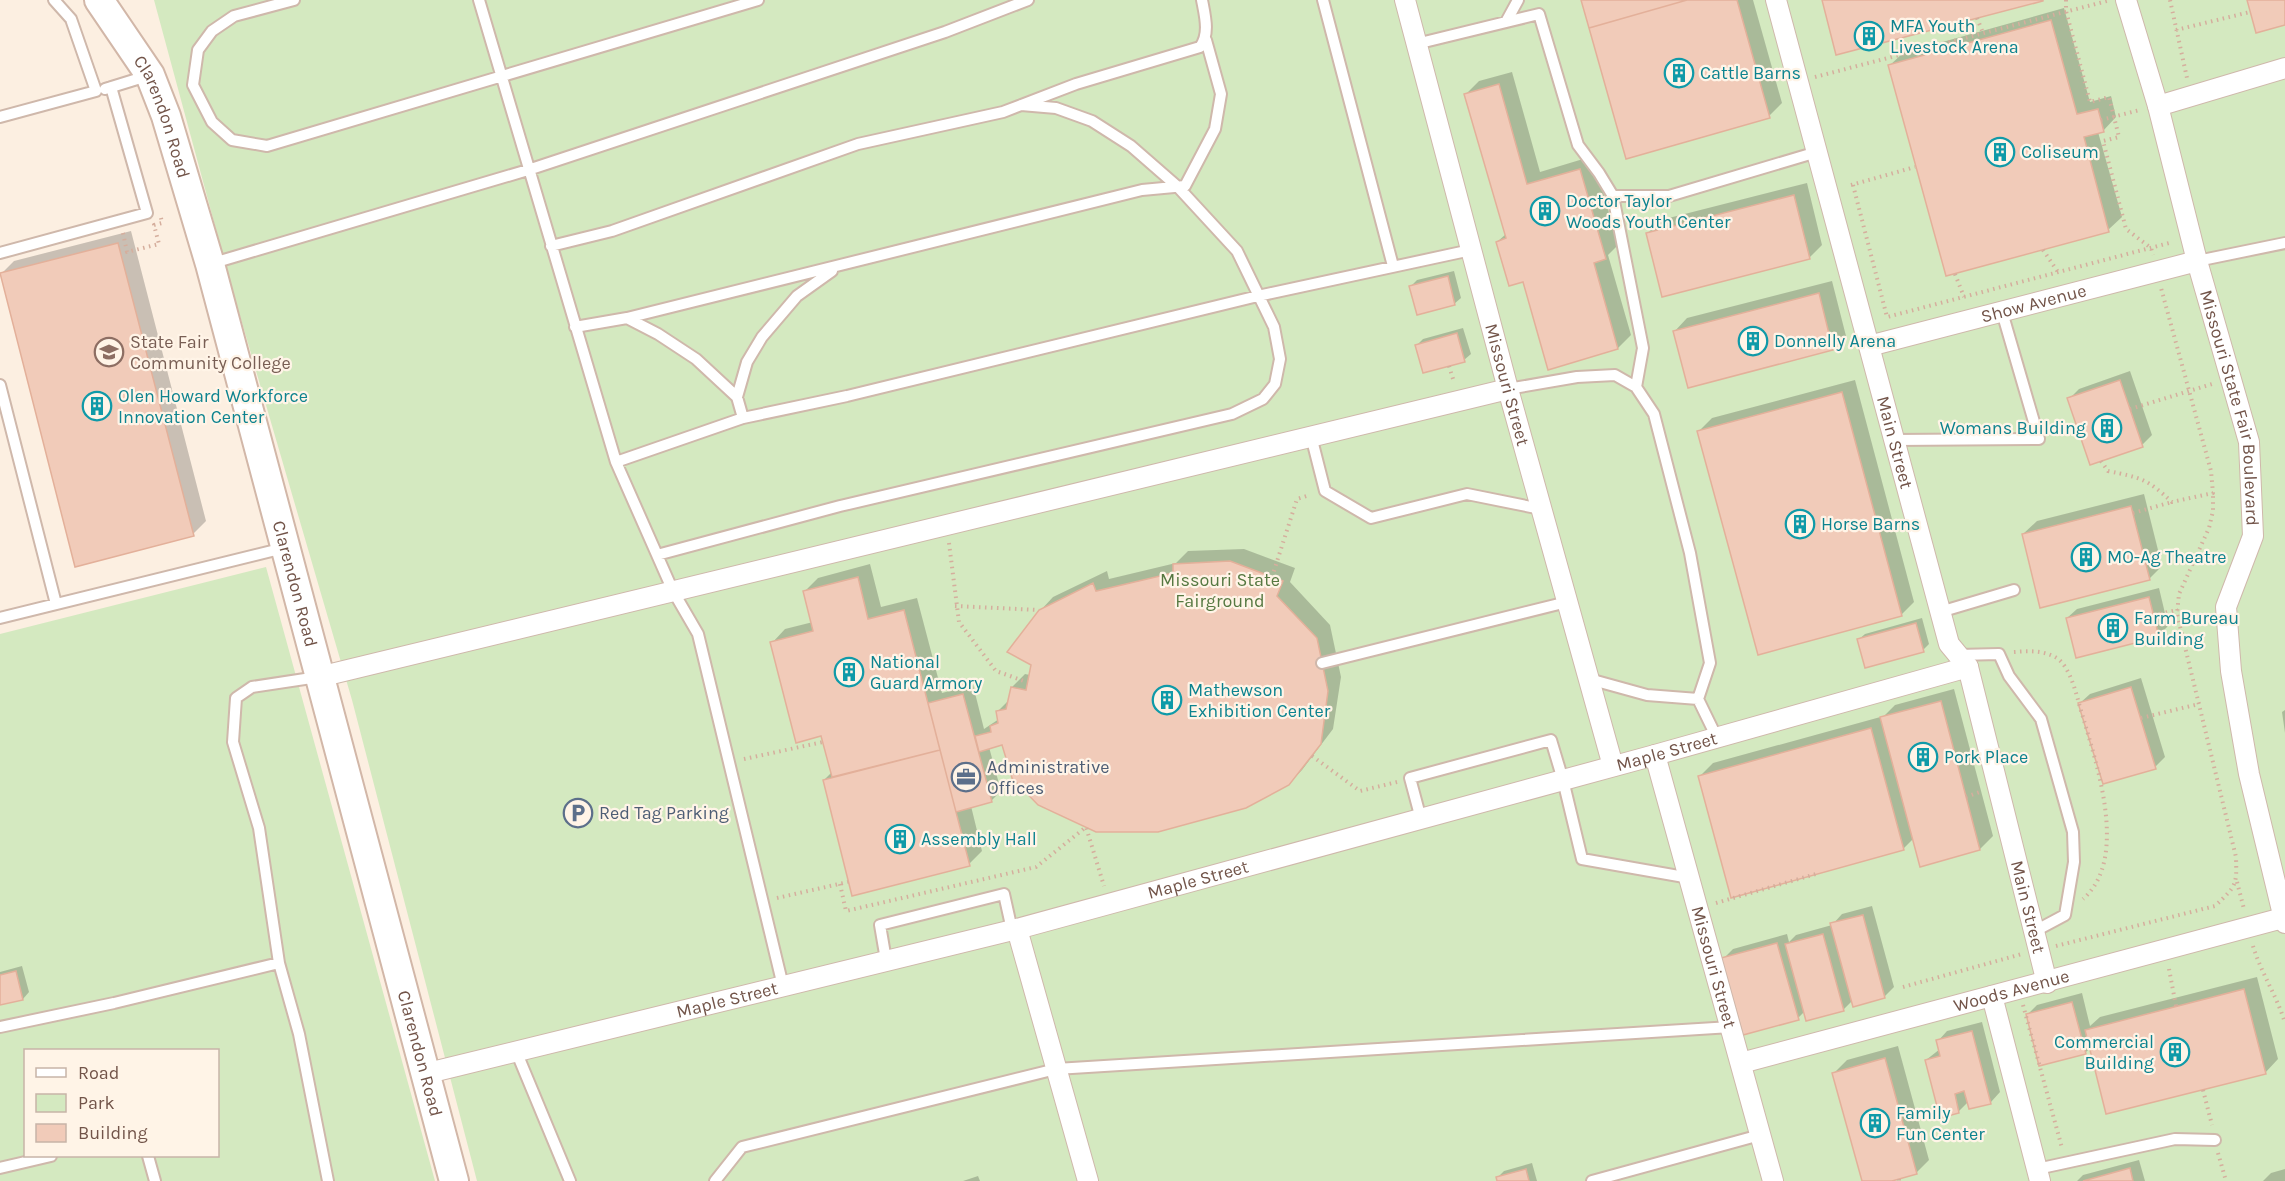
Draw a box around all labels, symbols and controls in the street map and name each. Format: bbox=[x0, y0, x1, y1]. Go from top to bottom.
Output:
place label: MFA Youth Livestock Arena bbox=[1890, 15, 2019, 58]
building icon: MFA Youth Livestock Arena bbox=[1853, 20, 1885, 52]
street label: Clarendon Road bbox=[129, 51, 195, 181]
building icon: Cattle Barns bbox=[1663, 57, 1695, 89]
place label: Cattle Barns bbox=[1700, 62, 1801, 84]
building icon: Coliseum bbox=[1984, 136, 2016, 168]
place label: Coliseum bbox=[2021, 141, 2099, 163]
place label: Doctor Taylor Woods Youth Center bbox=[1566, 190, 1731, 233]
building icon: Doctor Taylor Woods Youth Center bbox=[1529, 195, 1561, 227]
street label: Show Avenue bbox=[1978, 279, 2089, 328]
street label: Missouri State Fair Boulevard bbox=[2195, 287, 2264, 526]
street label: Missouri Street bbox=[1480, 321, 1534, 449]
building icon: Donnelly Arena bbox=[1737, 325, 1769, 357]
place label: Donnelly Arena bbox=[1774, 330, 1896, 352]
place label: State Fair Community College bbox=[130, 331, 291, 374]
school or university icon: State Fair Community College bbox=[93, 336, 125, 368]
place label: Olen Howard Workforce Innovation Center bbox=[118, 385, 308, 428]
building icon: Olen Howard Workforce Innovation Center bbox=[81, 390, 113, 422]
street label: Main Street bbox=[1872, 394, 1918, 491]
building icon: Womans Building bbox=[2091, 412, 2123, 444]
place label: Womans Building bbox=[1940, 417, 2086, 439]
building icon: Horse Barns bbox=[1784, 508, 1816, 540]
place label: Horse Barns bbox=[1821, 513, 1920, 535]
street label: Clarendon Road bbox=[268, 518, 322, 649]
building icon: MO-Ag Theatre bbox=[2070, 541, 2102, 573]
place label: MO-Ag Theatre bbox=[2107, 546, 2226, 568]
park label: Missouri State Fairground bbox=[1160, 569, 1280, 612]
place label: Farm Bureau Building bbox=[2134, 607, 2239, 650]
building icon: Farm Bureau Building bbox=[2097, 612, 2129, 644]
place label: National Guard Armory bbox=[870, 651, 983, 694]
building icon: National Guard Armory bbox=[833, 656, 865, 688]
place label: Mathewson Exhibition Center bbox=[1188, 679, 1331, 722]
building icon: Mathewson Exhibition Center bbox=[1151, 684, 1183, 716]
street label: Maple Street bbox=[1614, 727, 1720, 776]
building icon: Pork Place bbox=[1907, 741, 1939, 773]
place label: Pork Place bbox=[1944, 746, 2028, 768]
place label: Administrative Offices bbox=[987, 756, 1110, 799]
office icon: Administrative Offices bbox=[950, 761, 982, 793]
parking icon: Red Tag Parking bbox=[562, 797, 594, 829]
place label: Red Tag Parking bbox=[599, 802, 729, 824]
building icon: Assembly Hall bbox=[884, 823, 916, 855]
place label: Assembly Hall bbox=[921, 828, 1037, 850]
street label: Maple Street bbox=[1145, 855, 1251, 904]
street label: Main Street bbox=[2006, 858, 2050, 956]
street label: Missouri Street bbox=[1686, 903, 1741, 1031]
street label: Woods Avenue bbox=[1951, 965, 2072, 1017]
street label: Maple Street bbox=[674, 977, 780, 1023]
street label: Clarendon Road bbox=[393, 988, 447, 1119]
place label: Commercial Building bbox=[2054, 1031, 2154, 1074]
building icon: Commercial Building bbox=[2159, 1036, 2191, 1068]
legend bbox=[24, 1049, 219, 1157]
text: Road bbox=[78, 1062, 119, 1084]
text: Park bbox=[78, 1092, 115, 1114]
place label: Family Fun Center bbox=[1896, 1102, 1985, 1145]
building icon: Family Fun Center bbox=[1859, 1107, 1891, 1139]
text: Building bbox=[78, 1122, 148, 1144]

